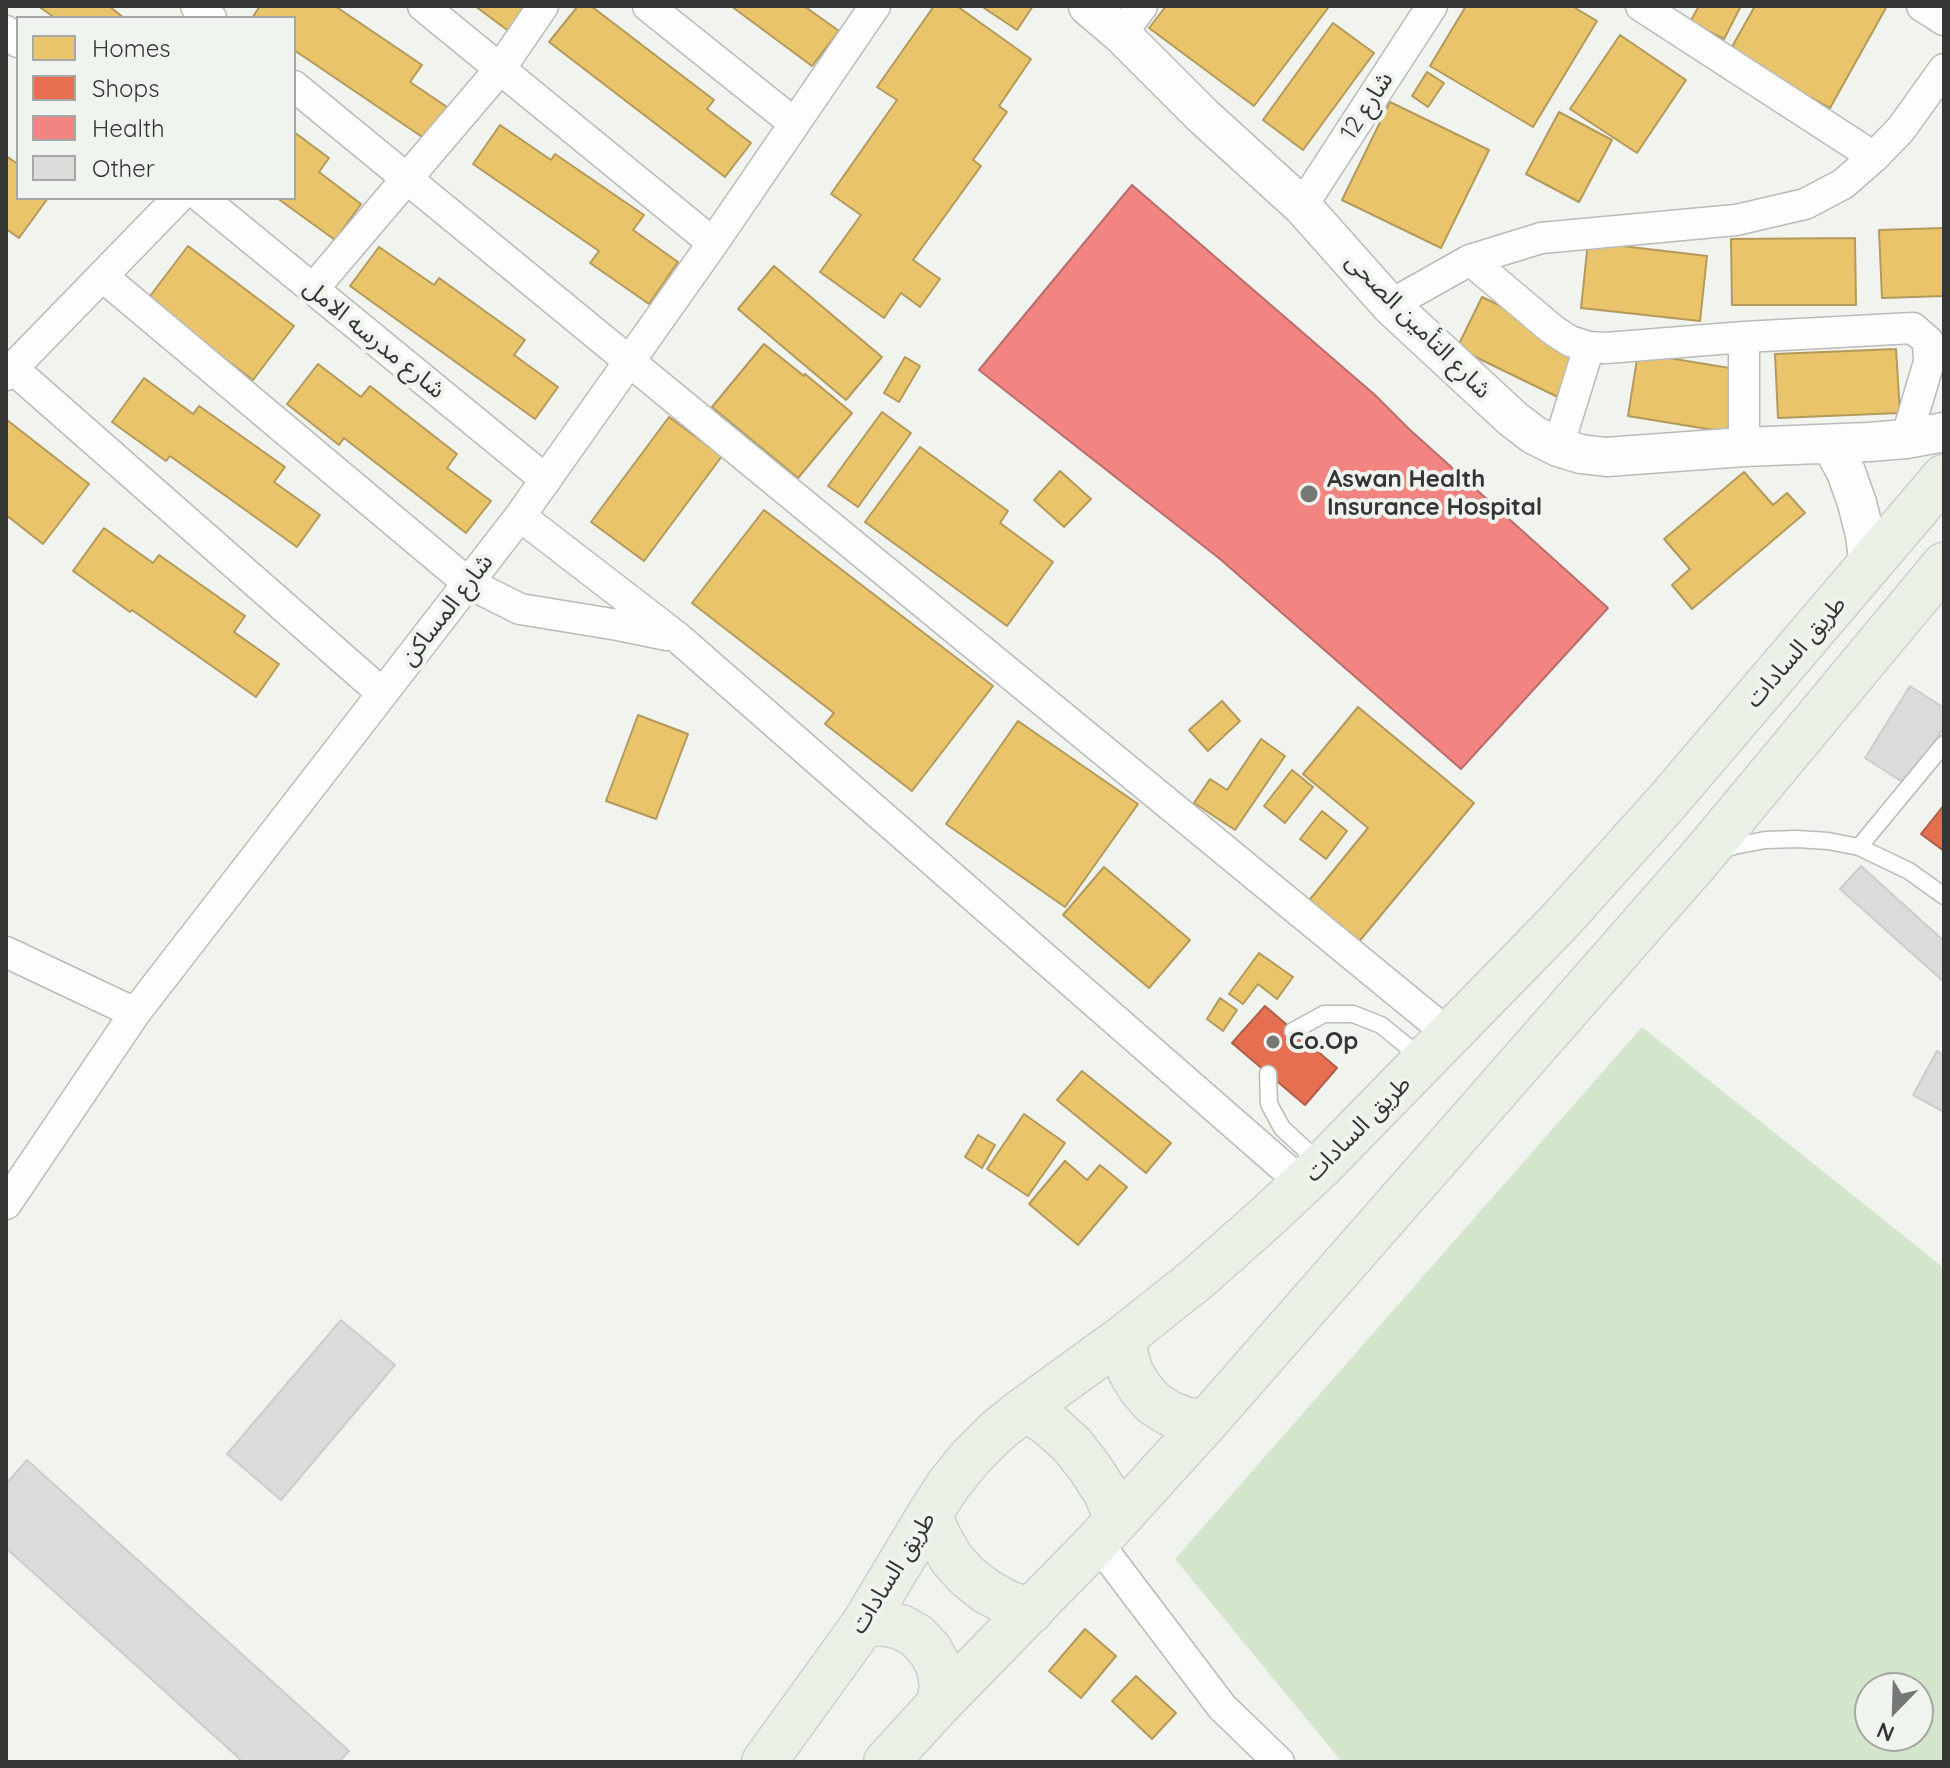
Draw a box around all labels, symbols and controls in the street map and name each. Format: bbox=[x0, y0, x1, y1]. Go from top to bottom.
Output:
legend bbox=[16, 16, 296, 200]
text: Homes bbox=[92, 33, 170, 63]
street label: شارع 12 bbox=[1334, 66, 1400, 146]
text: Shops bbox=[92, 73, 159, 103]
text: Health bbox=[92, 113, 165, 143]
text: Other bbox=[92, 153, 155, 183]
street label: شارع التأمين الصحى bbox=[1339, 247, 1497, 405]
street label: شارع مدرسه الامل bbox=[297, 273, 451, 405]
place label: Aswan Health Insurance Hospital bbox=[1327, 466, 1542, 522]
marker: Aswan Health Insurance Hospital bbox=[1298, 483, 1320, 505]
street label: شارع المساكن bbox=[394, 548, 500, 672]
street label: طريق السادات bbox=[1740, 590, 1852, 714]
place label: Co.Op bbox=[1289, 1028, 1358, 1056]
marker: Co.Op bbox=[1264, 1033, 1282, 1051]
street label: طريق السادات bbox=[1299, 1070, 1417, 1188]
street label: طريق السادات bbox=[844, 1507, 942, 1639]
north arrow bbox=[1854, 1672, 1934, 1752]
text: N bbox=[1872, 1716, 1898, 1748]

